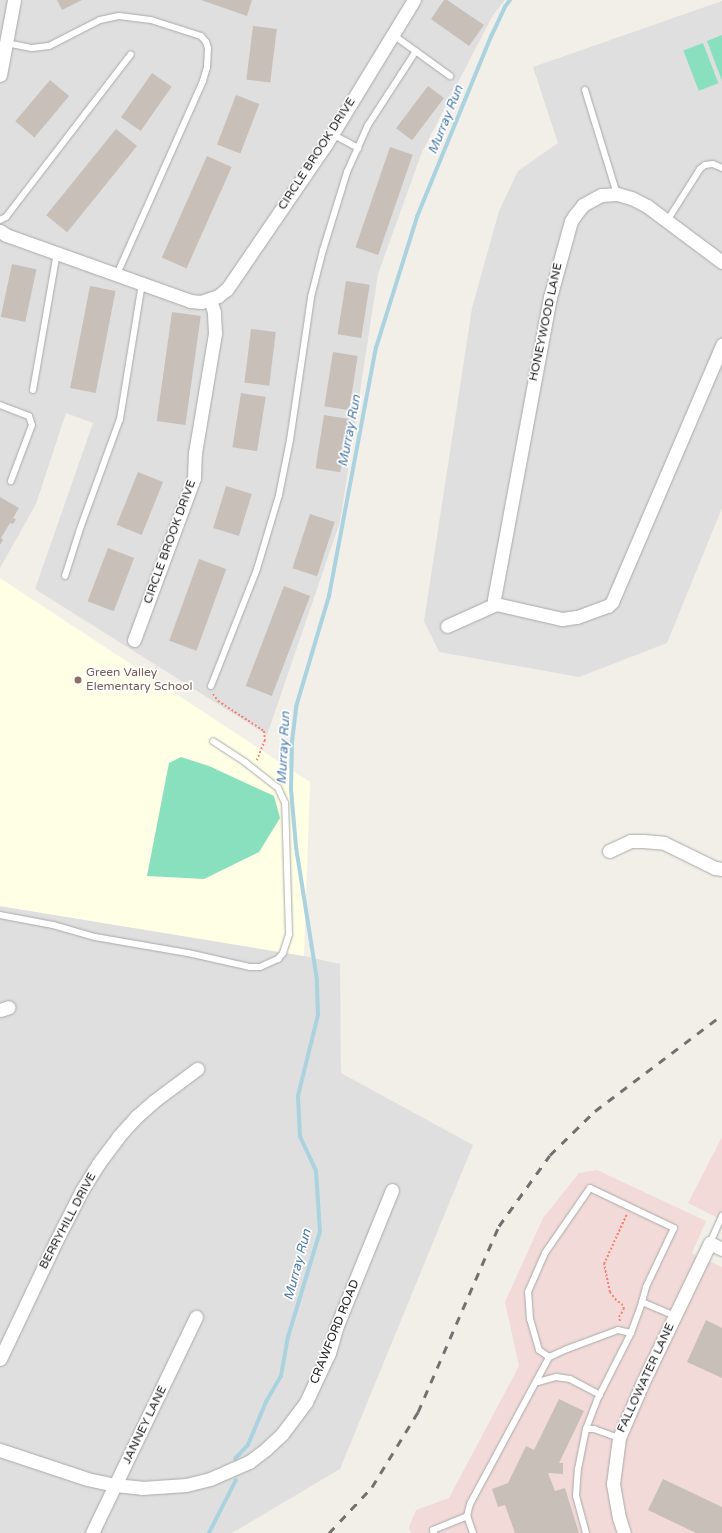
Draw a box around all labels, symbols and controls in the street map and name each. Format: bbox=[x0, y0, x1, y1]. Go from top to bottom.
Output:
water label: Murray Run bbox=[425, 83, 467, 157]
street label: CIRCLE BROOK DRIVE bbox=[275, 95, 359, 213]
street label: HONEYWOOD LANE bbox=[526, 262, 566, 382]
water label: Murray Run bbox=[335, 394, 365, 468]
street label: CIRCLE BROOK DRIVE bbox=[141, 478, 199, 606]
place label: Green Valley Elementary School bbox=[86, 666, 193, 694]
marker: Green Valley Elementary School bbox=[73, 675, 83, 685]
water label: Murray Run bbox=[274, 711, 294, 785]
street label: BERRYHILL DRIVE bbox=[36, 1170, 100, 1272]
water label: Murray Run bbox=[281, 1228, 315, 1302]
street label: CRAWFORD ROAD bbox=[307, 1278, 363, 1386]
street label: FALLOWATER LANE bbox=[614, 1321, 678, 1435]
street label: JANNEY LANE bbox=[120, 1384, 170, 1466]

